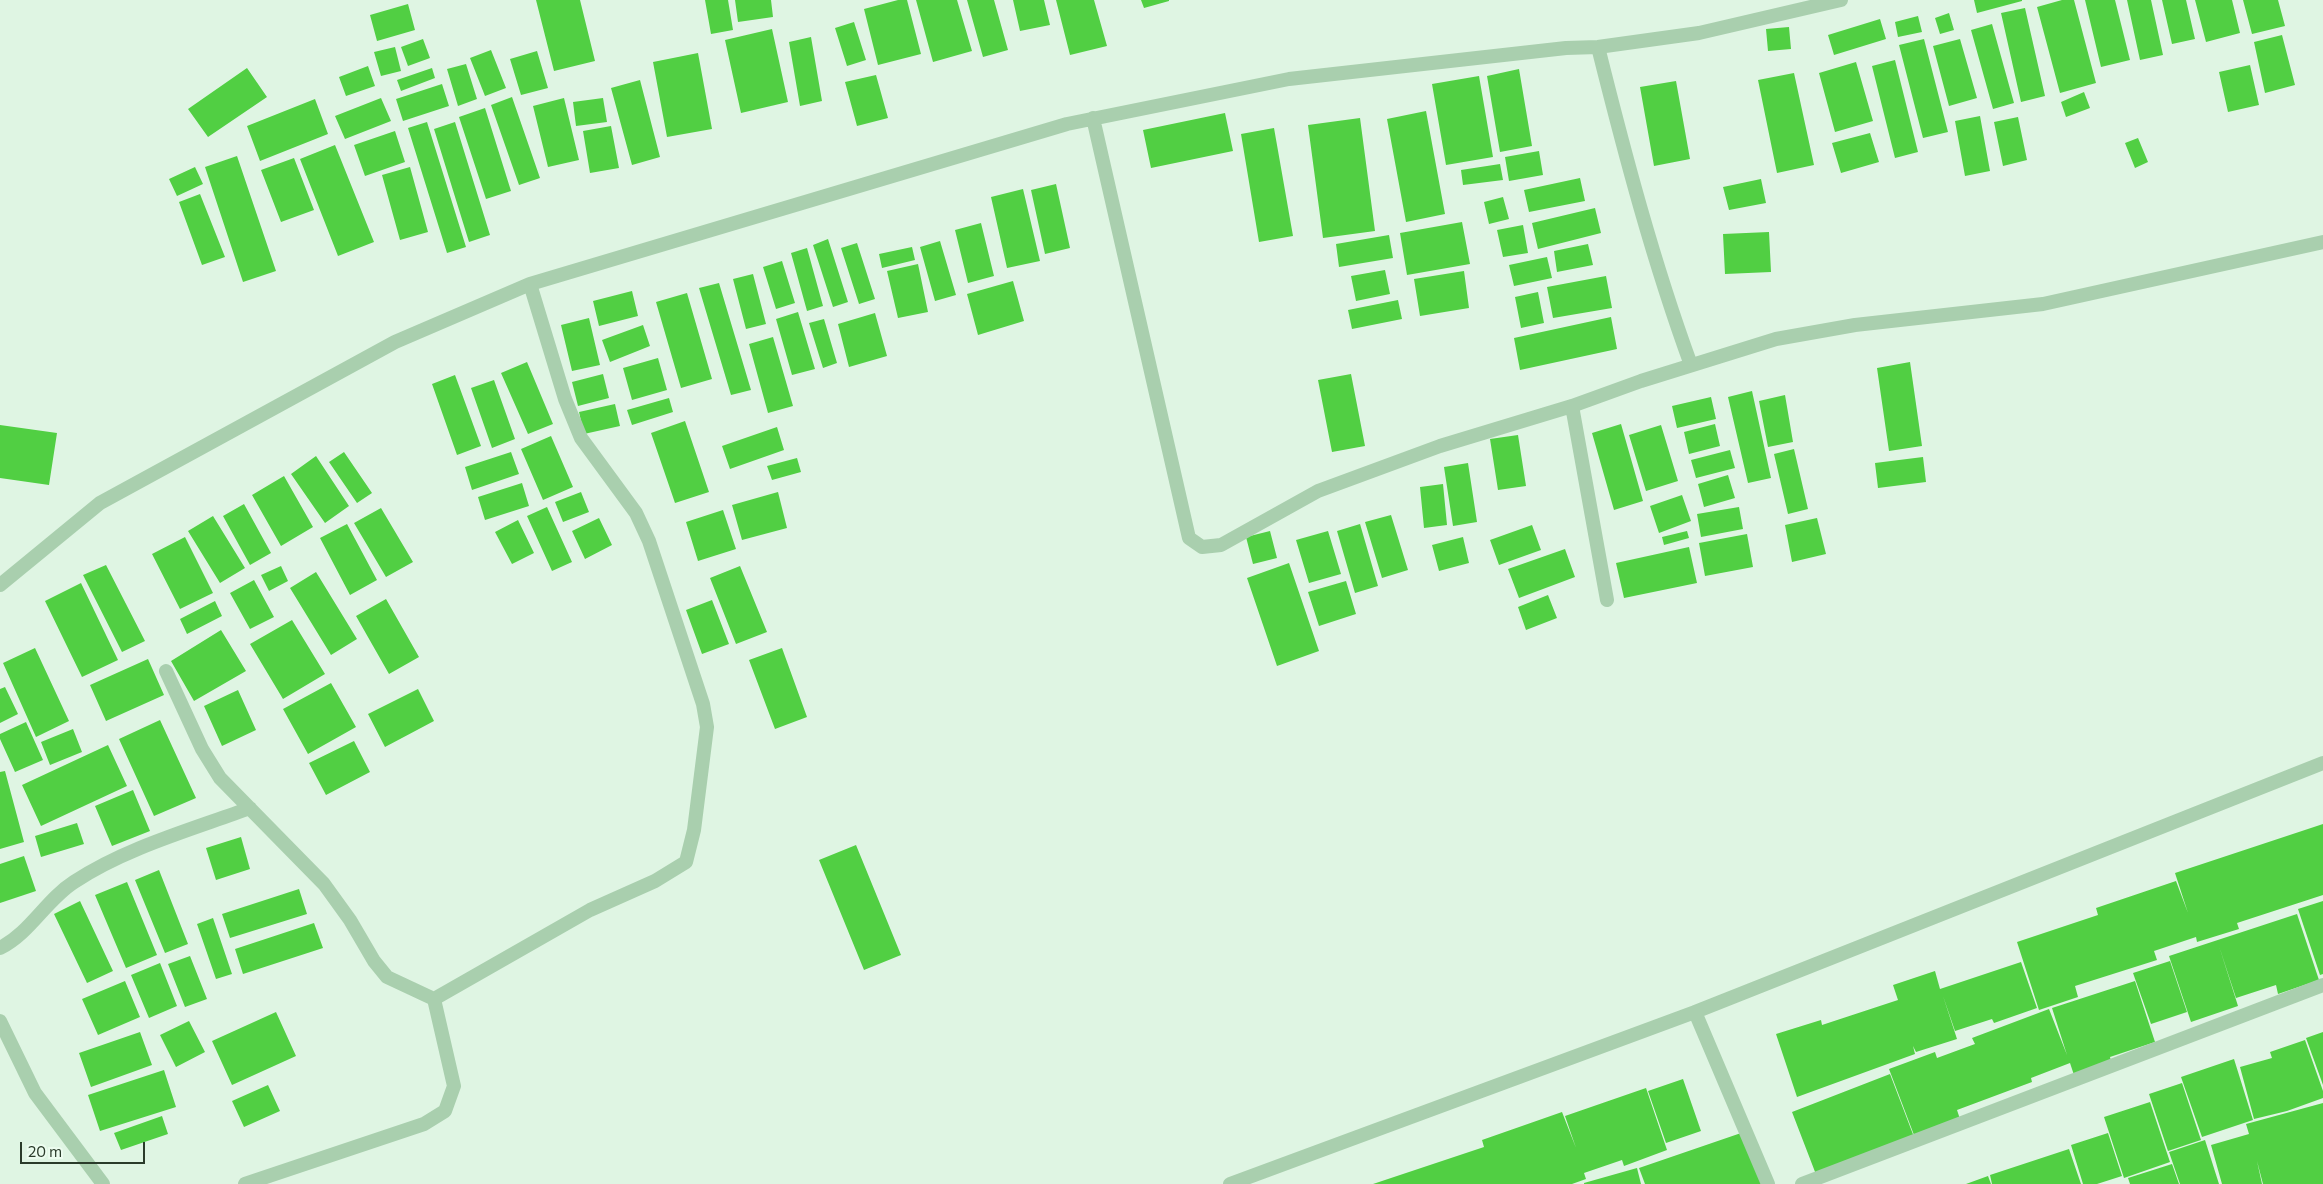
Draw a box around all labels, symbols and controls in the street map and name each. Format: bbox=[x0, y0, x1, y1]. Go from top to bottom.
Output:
scale bar bbox=[22, 1132, 148, 1164]
text: 20 m bbox=[28, 1142, 62, 1160]

